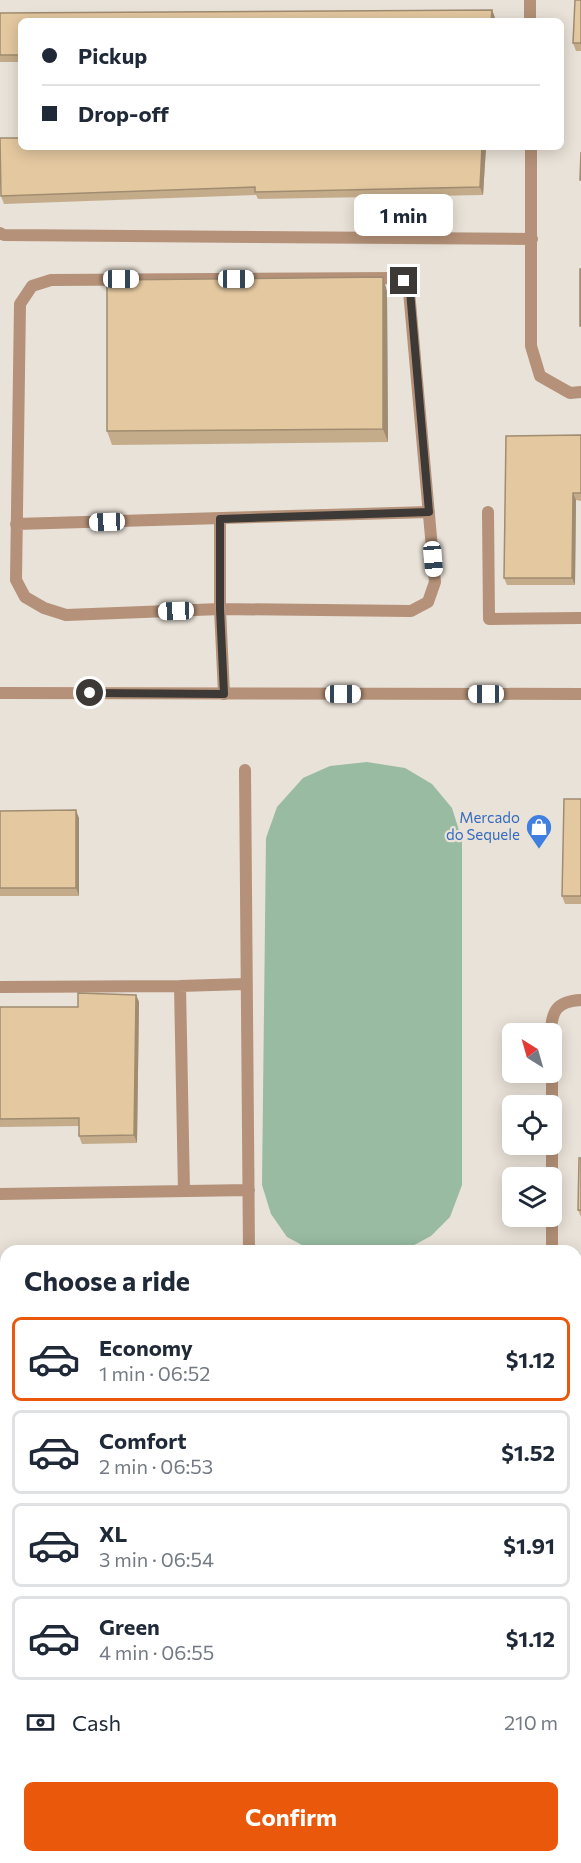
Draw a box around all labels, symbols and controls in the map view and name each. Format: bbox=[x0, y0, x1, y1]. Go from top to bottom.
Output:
text: Pickup bbox=[78, 42, 147, 69]
text: Drop-off bbox=[78, 100, 169, 127]
callout: 1 min bbox=[354, 194, 454, 236]
text: 1 min bbox=[380, 203, 427, 227]
route end bbox=[390, 267, 417, 294]
car bbox=[103, 270, 139, 288]
car bbox=[218, 270, 254, 288]
car bbox=[89, 512, 125, 532]
car bbox=[422, 540, 444, 578]
car bbox=[158, 601, 194, 621]
route start bbox=[76, 679, 103, 706]
car bbox=[325, 685, 361, 703]
car bbox=[468, 685, 504, 703]
place label: Mercado do Sequele bbox=[446, 808, 520, 843]
shop icon: Mercado do Sequele bbox=[524, 812, 554, 850]
north arrow bbox=[502, 1023, 562, 1083]
map controls bbox=[502, 1023, 562, 1227]
button: locate bbox=[502, 1095, 562, 1155]
button: layers bbox=[502, 1167, 562, 1227]
text: Choose a ride bbox=[24, 1264, 190, 1297]
icon: car bbox=[27, 1332, 81, 1386]
text: Economy bbox=[99, 1334, 193, 1361]
text: $1.12 bbox=[506, 1346, 555, 1373]
text: 1 min · 06:52 bbox=[99, 1361, 210, 1385]
icon: car bbox=[27, 1425, 81, 1479]
text: Comfort bbox=[99, 1427, 187, 1454]
text: $1.52 bbox=[501, 1439, 555, 1466]
text: 2 min · 06:53 bbox=[99, 1454, 213, 1478]
icon: car bbox=[27, 1518, 81, 1572]
text: XL bbox=[99, 1520, 127, 1547]
text: $1.91 bbox=[503, 1532, 555, 1559]
text: 3 min · 06:54 bbox=[99, 1547, 214, 1571]
icon: car bbox=[27, 1611, 81, 1665]
text: Green bbox=[99, 1613, 160, 1640]
text: $1.12 bbox=[506, 1625, 555, 1652]
text: 4 min · 06:55 bbox=[99, 1640, 214, 1664]
icon: cash bbox=[24, 1706, 57, 1739]
text: Cash bbox=[72, 1709, 121, 1736]
text: 210 m bbox=[504, 1710, 558, 1734]
button: Confirm bbox=[24, 1782, 558, 1851]

